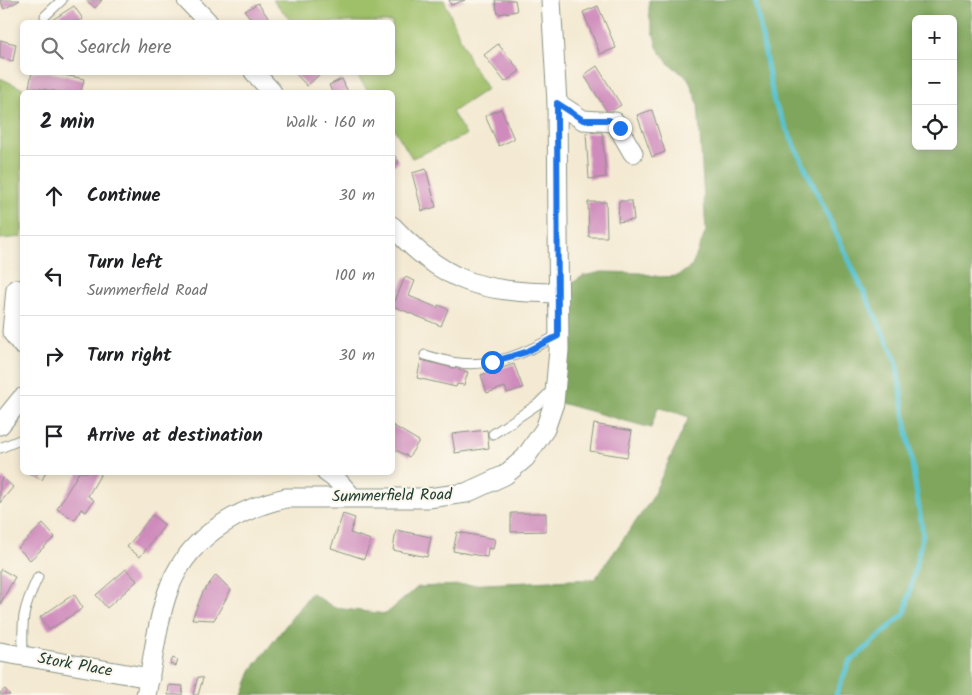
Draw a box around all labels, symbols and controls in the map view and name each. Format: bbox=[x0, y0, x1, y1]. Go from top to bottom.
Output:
map controls bbox=[912, 15, 957, 150]
button: + bbox=[912, 15, 957, 60]
search box bbox=[20, 20, 395, 75]
text: Search here bbox=[78, 33, 172, 63]
icon: search bbox=[38, 34, 66, 62]
button: − bbox=[912, 60, 957, 105]
button: locate bbox=[912, 105, 957, 150]
text: 2 min bbox=[40, 106, 95, 139]
text: Walk · 160 m bbox=[286, 110, 375, 135]
route end bbox=[609, 117, 632, 140]
text: Continue bbox=[87, 181, 160, 211]
icon: ahead bbox=[40, 182, 68, 210]
text: 30 m bbox=[339, 183, 375, 208]
text: Turn left bbox=[87, 248, 162, 278]
icon: left bbox=[40, 262, 68, 290]
text: 100 m bbox=[335, 263, 375, 288]
text: Summerfield Road bbox=[87, 278, 207, 303]
text: Turn right bbox=[87, 341, 172, 371]
icon: right bbox=[40, 342, 68, 370]
text: 30 m bbox=[339, 343, 375, 368]
route start bbox=[481, 351, 504, 374]
text: Arrive at destination bbox=[87, 421, 263, 451]
icon: arrive bbox=[40, 422, 68, 450]
street label: Summerfield Road bbox=[332, 482, 453, 510]
street label: Stork Place bbox=[36, 646, 114, 684]

